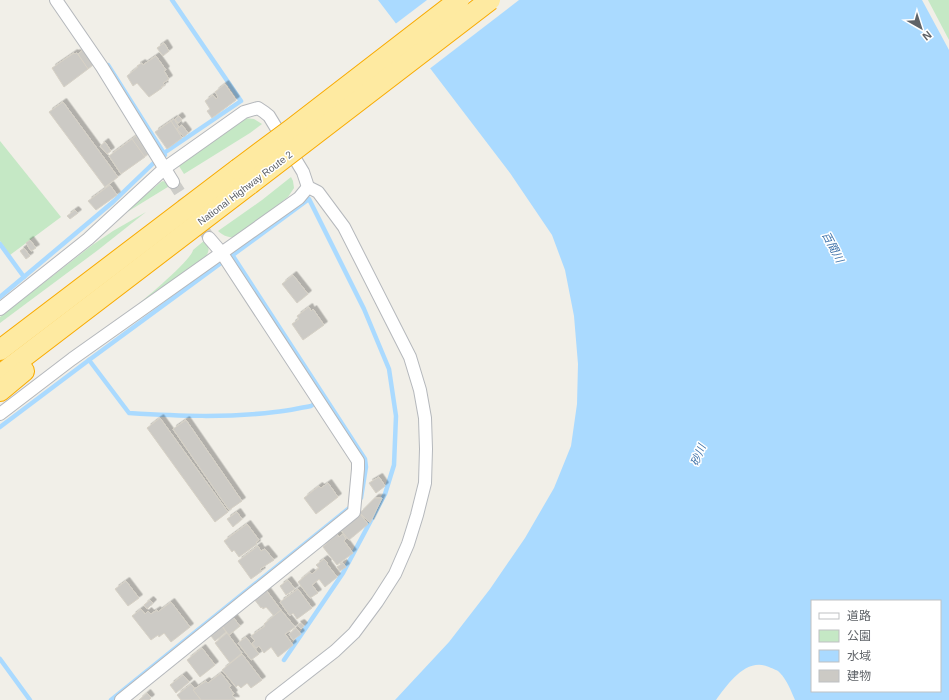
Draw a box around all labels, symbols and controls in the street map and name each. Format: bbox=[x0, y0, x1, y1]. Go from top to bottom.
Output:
north arrow bbox=[901, 8, 941, 48]
text: N bbox=[920, 29, 934, 43]
street label: National Highway Route 2 bbox=[196, 149, 295, 227]
water label: 百間川 bbox=[820, 230, 847, 265]
water label: 砂川 bbox=[688, 442, 708, 467]
legend bbox=[811, 600, 941, 692]
text: 道路 bbox=[847, 609, 871, 623]
text: 公園 bbox=[847, 629, 871, 643]
text: 水域 bbox=[847, 649, 871, 663]
text: 建物 bbox=[847, 669, 871, 683]

